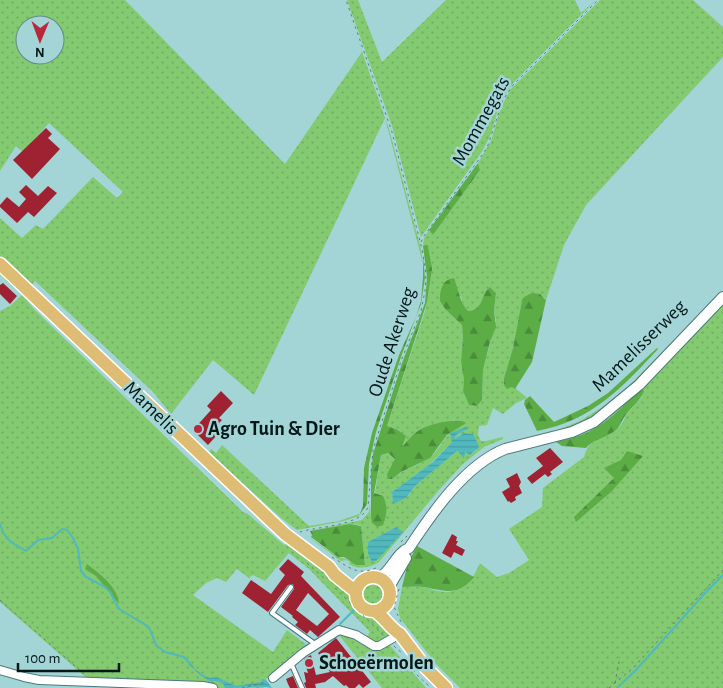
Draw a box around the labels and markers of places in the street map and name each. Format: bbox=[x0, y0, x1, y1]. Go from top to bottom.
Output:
place label: Agro Tuin & Dier bbox=[208, 419, 340, 439]
marker: Agro Tuin & Dier bbox=[192, 423, 204, 435]
place label: Schoeërmolen bbox=[319, 653, 434, 673]
marker: Schoeërmolen bbox=[303, 657, 315, 669]

